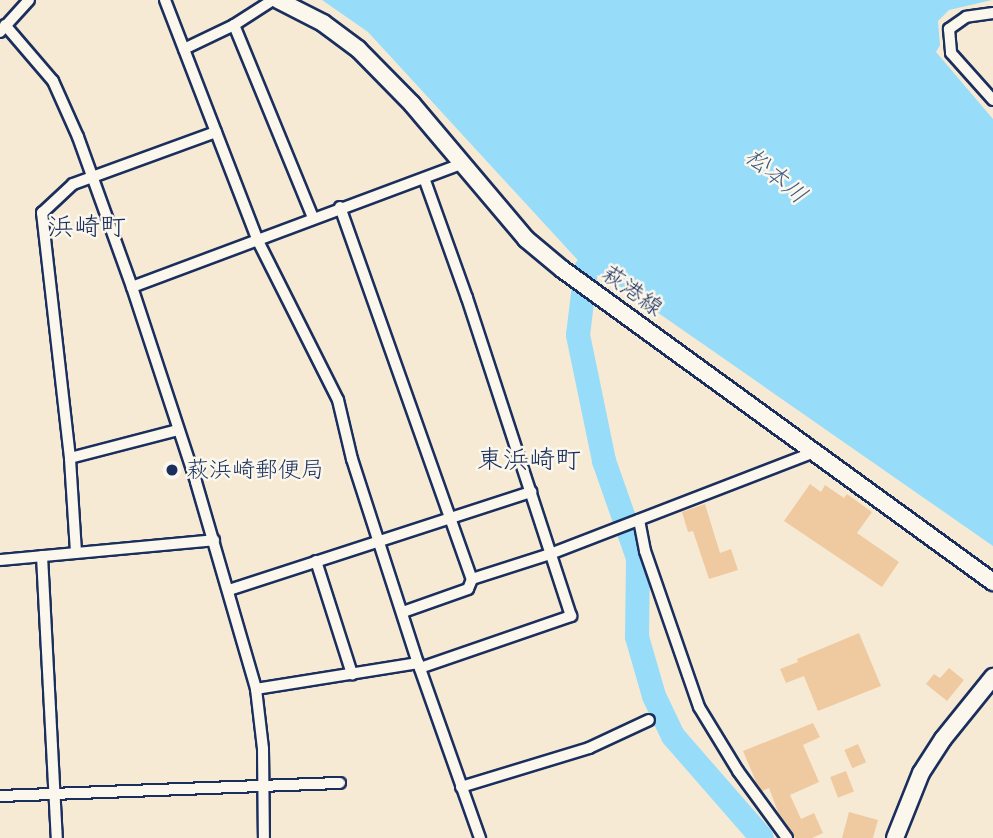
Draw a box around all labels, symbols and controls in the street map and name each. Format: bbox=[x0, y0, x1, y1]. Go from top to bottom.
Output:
water label: 松本川 bbox=[739, 142, 813, 210]
district label: 浜崎町 bbox=[48, 211, 126, 243]
street label: 萩港線 bbox=[596, 260, 668, 322]
district label: 東浜崎町 bbox=[477, 444, 581, 476]
place label: 萩浜崎郵便局 bbox=[186, 456, 324, 484]
marker: 萩浜崎郵便局 bbox=[164, 462, 180, 478]

